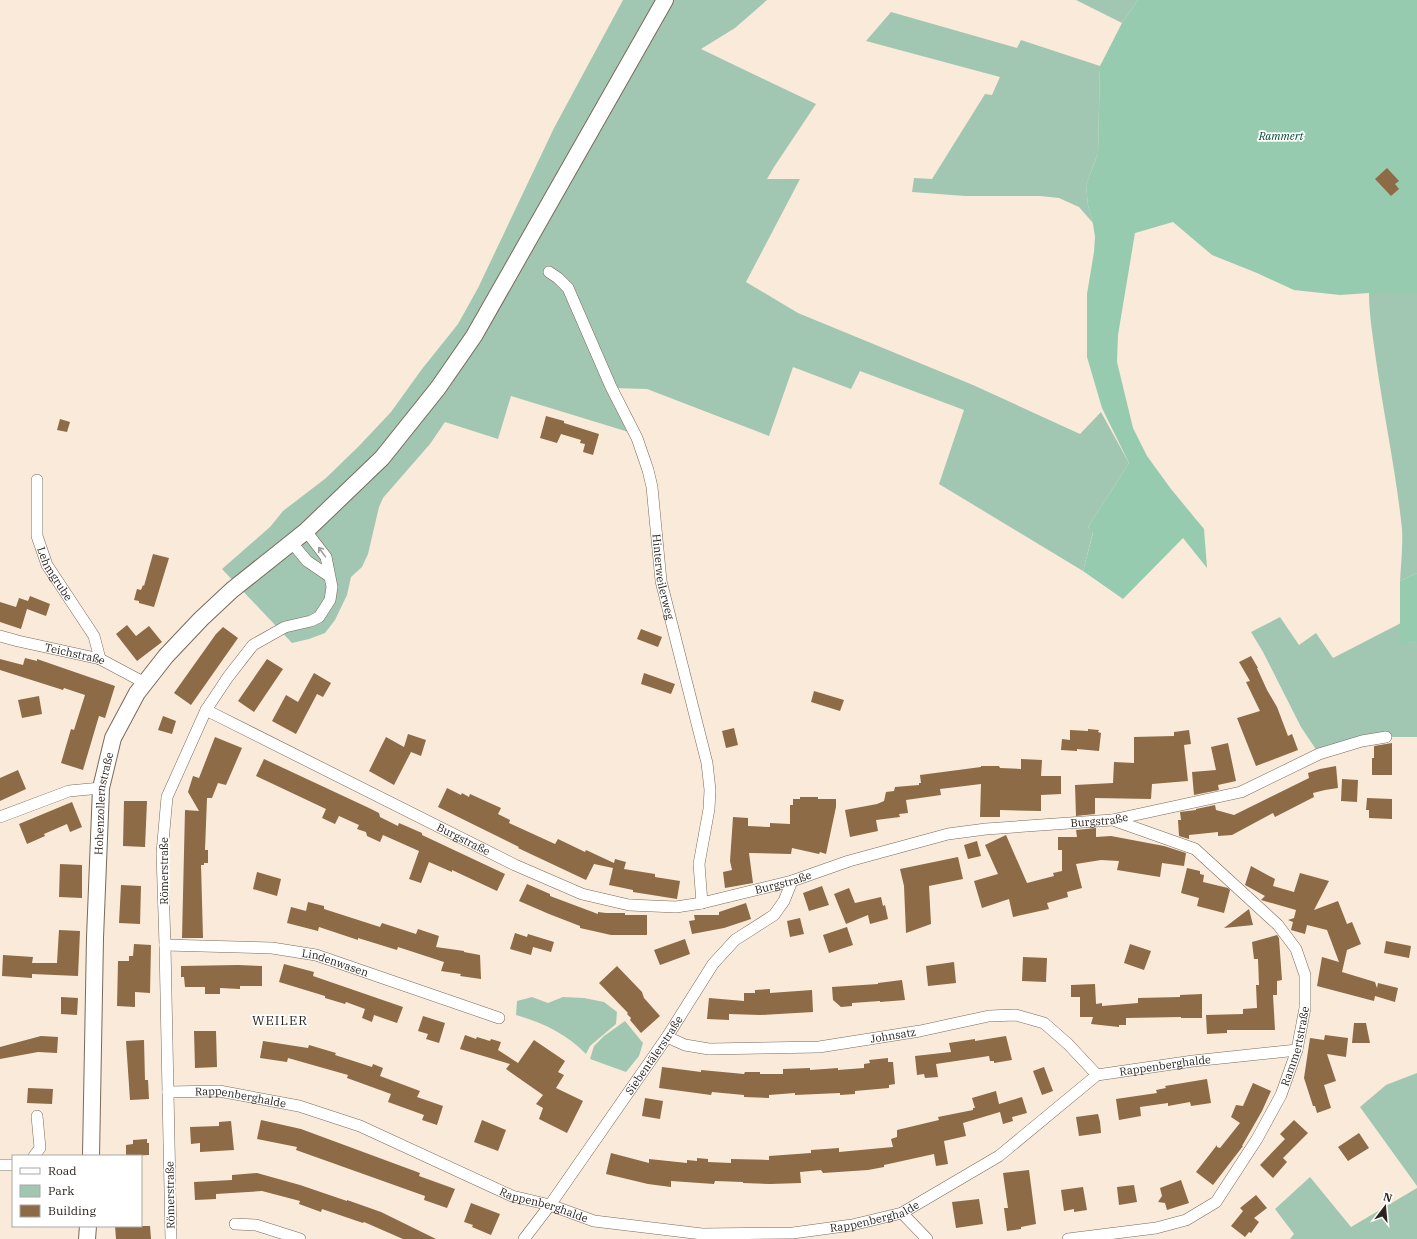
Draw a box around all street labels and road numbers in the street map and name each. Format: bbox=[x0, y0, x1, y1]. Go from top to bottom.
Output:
street label: Hinterweilerweg bbox=[650, 533, 677, 621]
street label: Lehmgrube bbox=[34, 545, 76, 604]
street label: Teichstraße bbox=[43, 640, 108, 668]
street label: Hohenzollernstraße bbox=[91, 751, 116, 855]
street label: Burgstraße bbox=[1070, 810, 1130, 830]
street label: Burgstraße bbox=[434, 820, 493, 858]
street label: Römerstraße bbox=[157, 837, 171, 905]
street label: Burgstraße bbox=[753, 868, 813, 897]
street label: Lindenwasen bbox=[301, 946, 370, 980]
street label: Rammertstraße bbox=[1278, 1005, 1312, 1088]
street label: Siebentälerstraße bbox=[622, 1013, 686, 1097]
street label: Johnsatz bbox=[869, 1025, 917, 1046]
street label: Rappenberghalde bbox=[1118, 1052, 1212, 1079]
street label: Rappenberghalde bbox=[195, 1084, 287, 1110]
street label: Römerstraße bbox=[162, 1161, 178, 1229]
street label: Rappenberghalde bbox=[497, 1184, 590, 1225]
street label: Rappenberghalde bbox=[829, 1198, 922, 1235]

